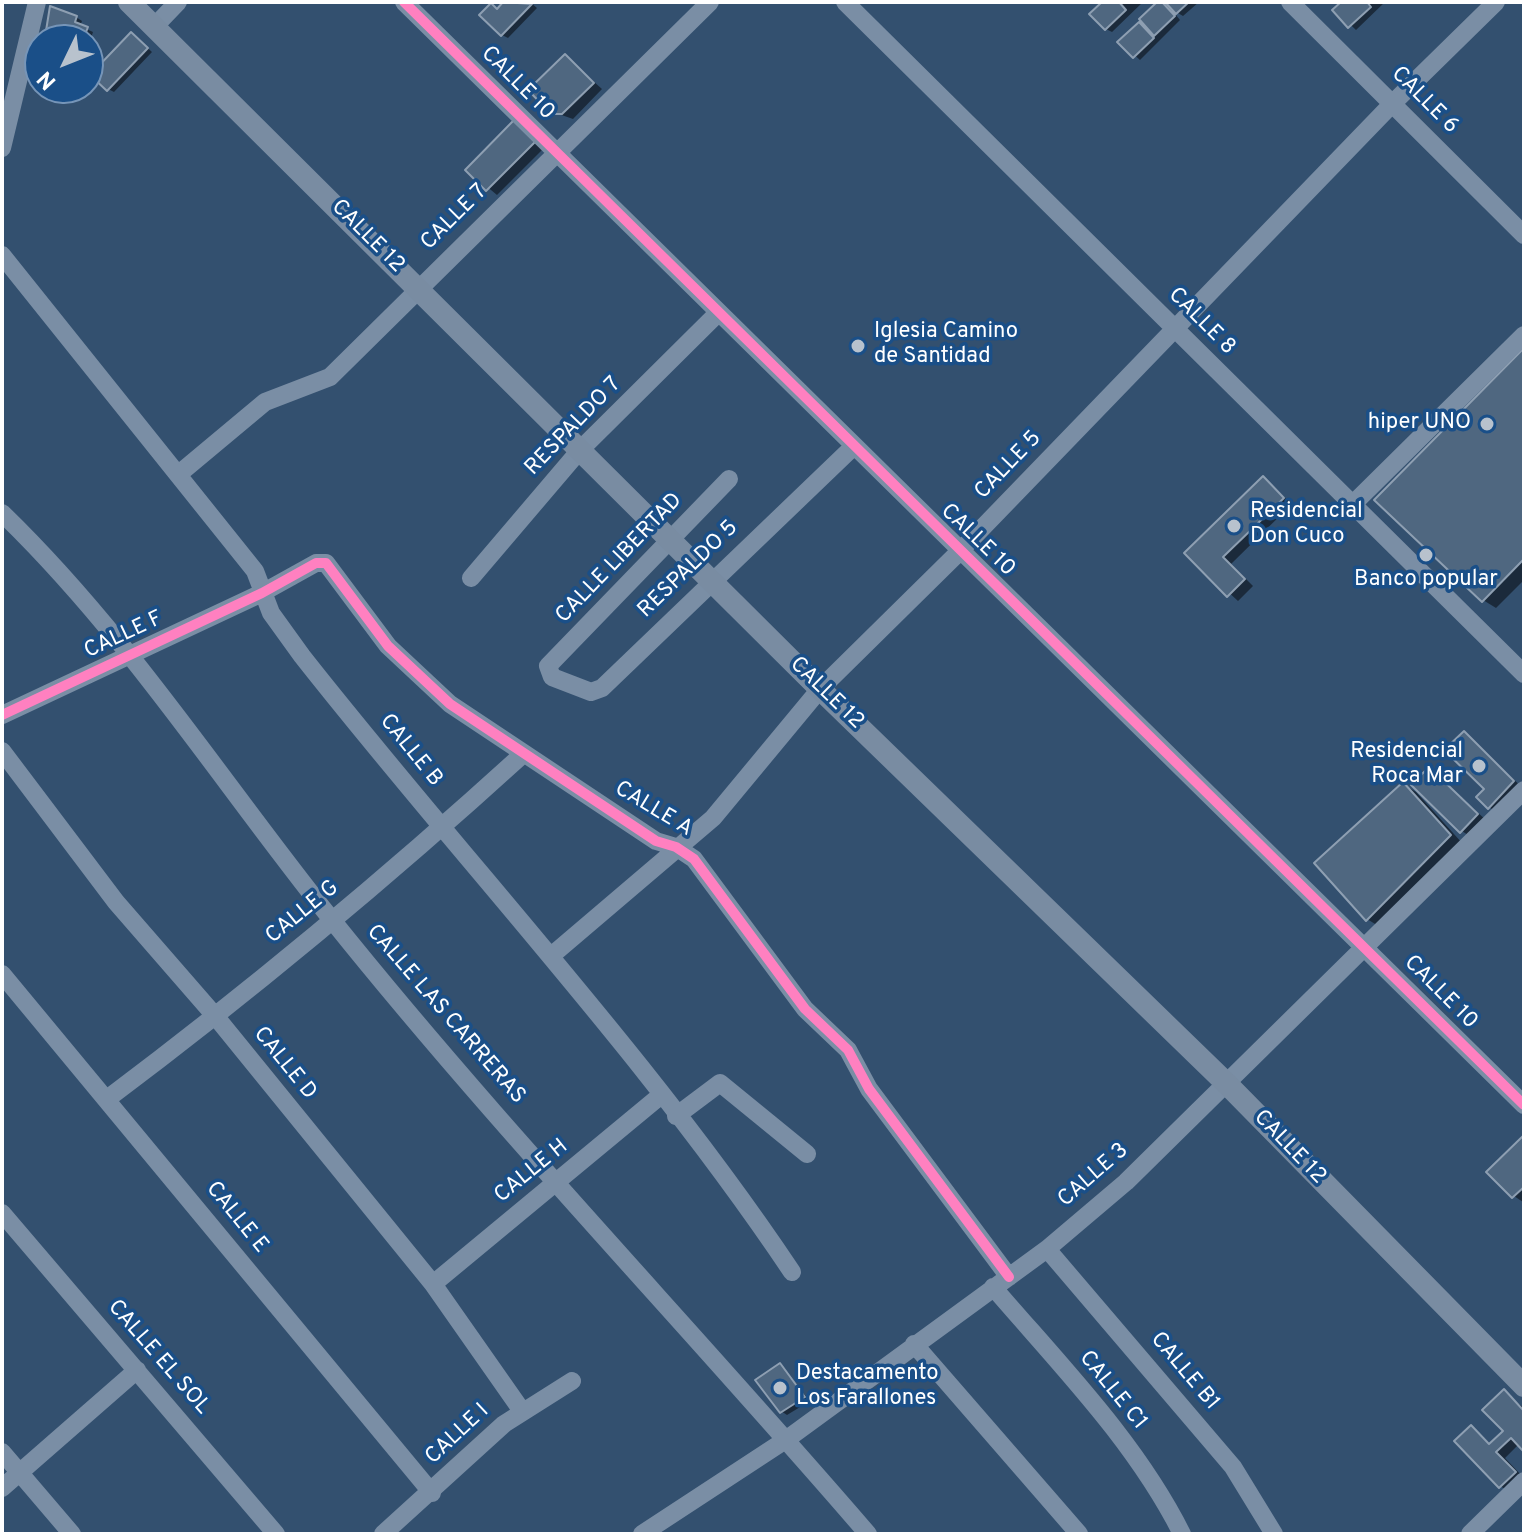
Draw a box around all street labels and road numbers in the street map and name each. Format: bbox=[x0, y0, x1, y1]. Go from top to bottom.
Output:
street label: CALLE 10 bbox=[475, 42, 559, 126]
street label: CALLE 6 bbox=[1385, 62, 1463, 140]
street label: CALLE 7 bbox=[416, 179, 494, 257]
street label: CALLE 12 bbox=[325, 195, 409, 279]
street label: CALLE 8 bbox=[1162, 283, 1240, 361]
street label: RESPALDO 7 bbox=[520, 372, 628, 482]
street label: CALLE 5 bbox=[970, 426, 1048, 506]
street label: CALLE LIBERTAD bbox=[551, 488, 689, 630]
street label: CALLE 10 bbox=[934, 499, 1020, 583]
street label: RESPALDO 5 bbox=[633, 516, 745, 624]
street label: CALLE F bbox=[81, 606, 167, 666]
street label: CALLE 12 bbox=[783, 652, 869, 736]
street label: CALLE B bbox=[373, 709, 447, 793]
street label: CALLE A bbox=[609, 776, 697, 844]
street label: CALLE G bbox=[261, 876, 345, 950]
street label: CALLE LAS CARRERAS bbox=[360, 920, 530, 1110]
street label: CALLE 10 bbox=[1398, 951, 1482, 1035]
street label: CALLE D bbox=[247, 1022, 321, 1106]
street label: CALLE 12 bbox=[1247, 1105, 1331, 1191]
street label: CALLE H bbox=[490, 1134, 574, 1210]
street label: CALLE 3 bbox=[1053, 1138, 1135, 1214]
street label: CALLE E bbox=[199, 1177, 273, 1259]
street label: CALLE EL SOL bbox=[101, 1295, 215, 1421]
street label: CALLE B1 bbox=[1144, 1328, 1224, 1416]
street label: CALLE C1 bbox=[1072, 1346, 1152, 1436]
street label: CALLE I bbox=[421, 1399, 495, 1471]

